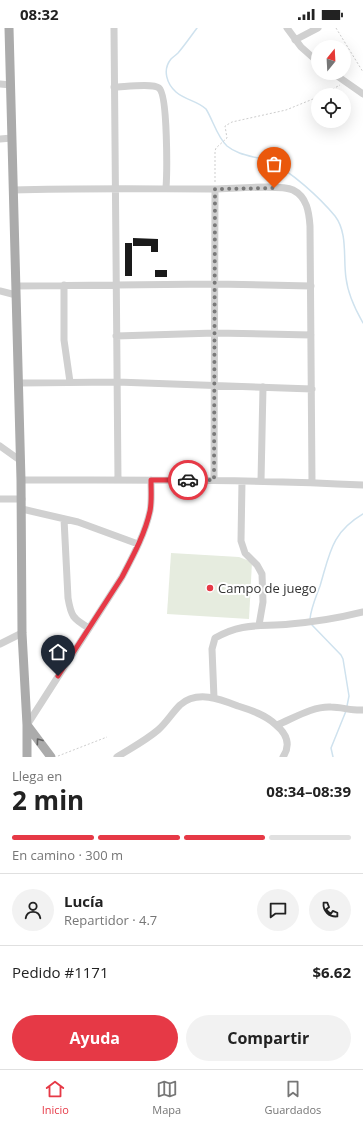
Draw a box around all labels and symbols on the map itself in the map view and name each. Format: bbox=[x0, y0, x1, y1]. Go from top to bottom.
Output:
north arrow bbox=[311, 40, 351, 80]
pin bbox=[257, 147, 291, 188]
courier bbox=[168, 460, 208, 500]
place label: Campo de juego bbox=[218, 579, 317, 597]
marker: Campo de juego bbox=[205, 583, 215, 593]
pin bbox=[41, 635, 75, 676]
one-way arrow bbox=[36, 738, 44, 745]

